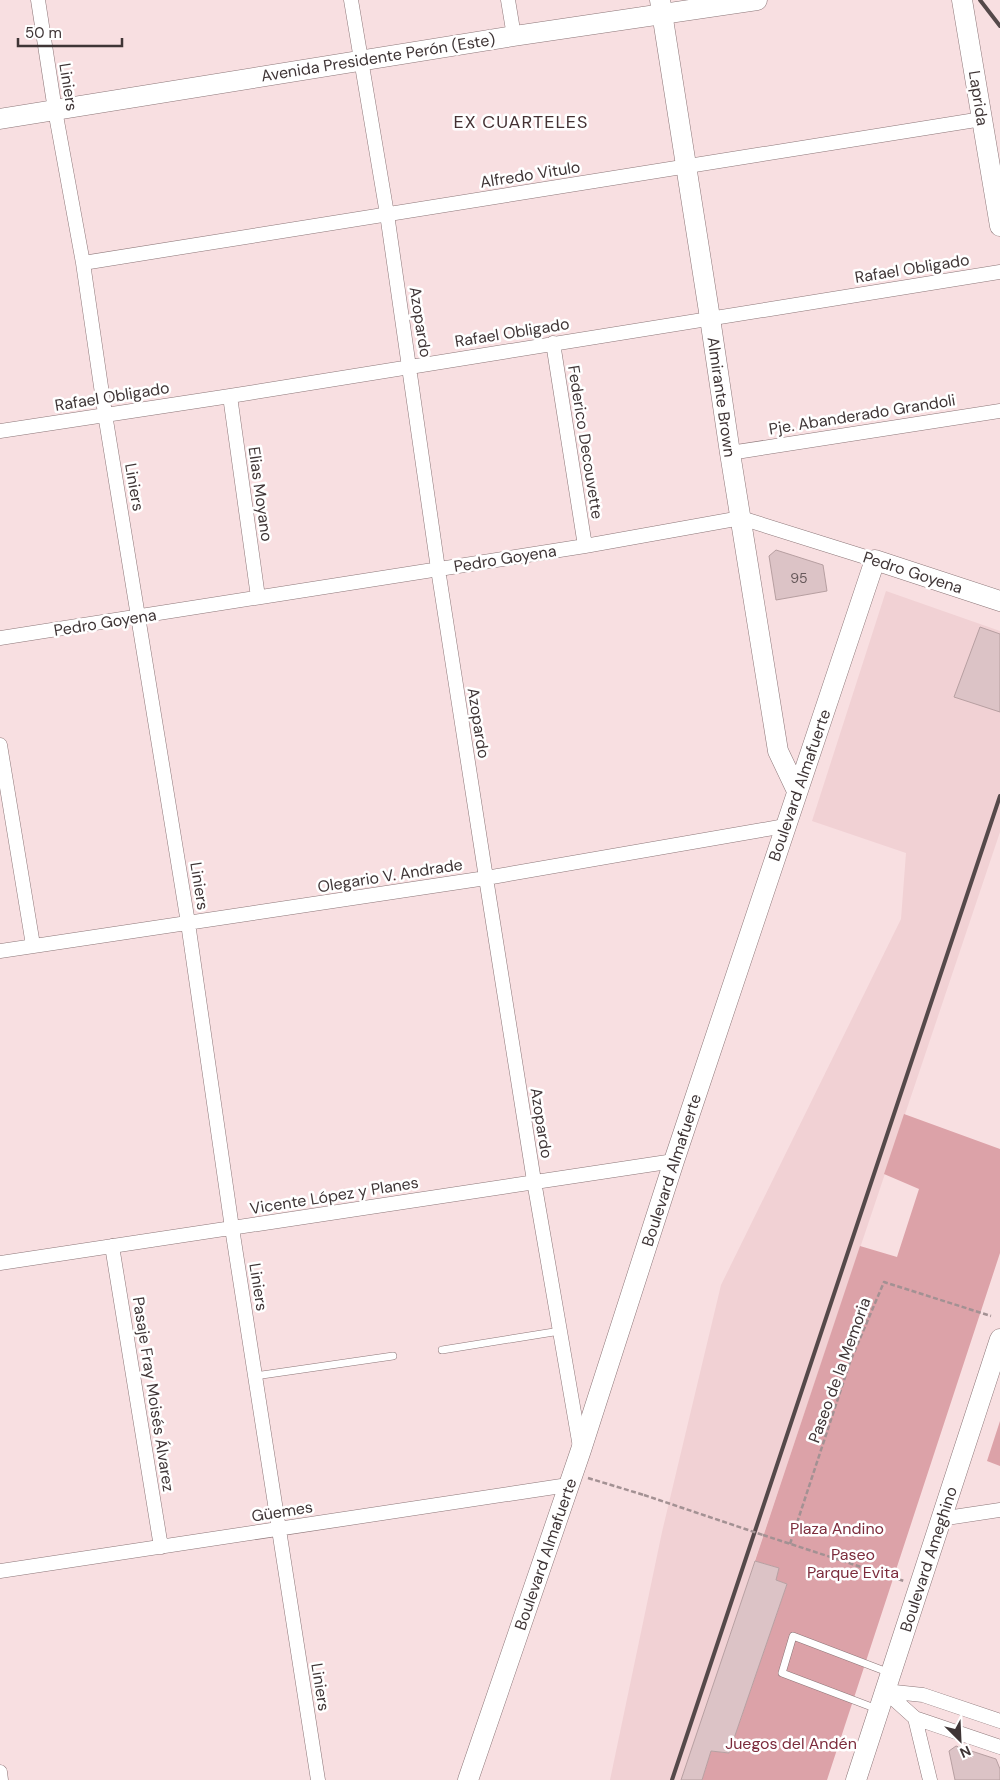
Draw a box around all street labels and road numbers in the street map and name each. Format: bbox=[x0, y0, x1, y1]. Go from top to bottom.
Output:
street label: Avenida Presidente Perón (Este) bbox=[260, 29, 497, 86]
street label: Liniers bbox=[54, 62, 83, 113]
street label: Laprida bbox=[964, 69, 993, 127]
street label: Alfredo Vitulo bbox=[478, 156, 582, 193]
street label: Rafael Obligado bbox=[853, 249, 971, 288]
street label: Azopardo bbox=[405, 285, 436, 359]
street label: Rafael Obligado bbox=[453, 313, 571, 352]
street label: Almirante Brown bbox=[703, 336, 740, 459]
street label: Federico Decouvette bbox=[563, 364, 608, 520]
street label: Rafael Obligado bbox=[53, 377, 171, 416]
street label: Pje. Abanderado Grandoli bbox=[767, 389, 957, 440]
street label: Elias Moyano bbox=[243, 445, 278, 543]
street label: Liniers bbox=[120, 461, 149, 513]
street label: Pedro Goyena bbox=[452, 540, 558, 577]
street label: Pedro Goyena bbox=[860, 547, 965, 598]
street label: Pedro Goyena bbox=[52, 604, 158, 641]
street label: Azopardo bbox=[463, 686, 494, 760]
street label: Boulevard Almafuerte bbox=[764, 706, 835, 864]
street label: Olegario V. Andrade bbox=[316, 854, 464, 897]
street label: Liniers bbox=[185, 861, 214, 912]
street label: Azopardo bbox=[526, 1086, 557, 1160]
street label: Boulevard Almafuerte bbox=[637, 1091, 706, 1249]
street label: Vicente López y Planes bbox=[248, 1172, 420, 1219]
street label: Liniers bbox=[244, 1262, 273, 1313]
street label: Pasaje Fray Moisés Álvarez bbox=[128, 1295, 179, 1493]
street label: Paseo de la Memoria bbox=[803, 1295, 876, 1446]
street label: Boulevard Almafuerte bbox=[510, 1475, 581, 1633]
street label: Boulevard Ameghino bbox=[895, 1484, 962, 1635]
street label: Güemes bbox=[250, 1496, 314, 1527]
street label: Liniers bbox=[306, 1662, 335, 1713]

